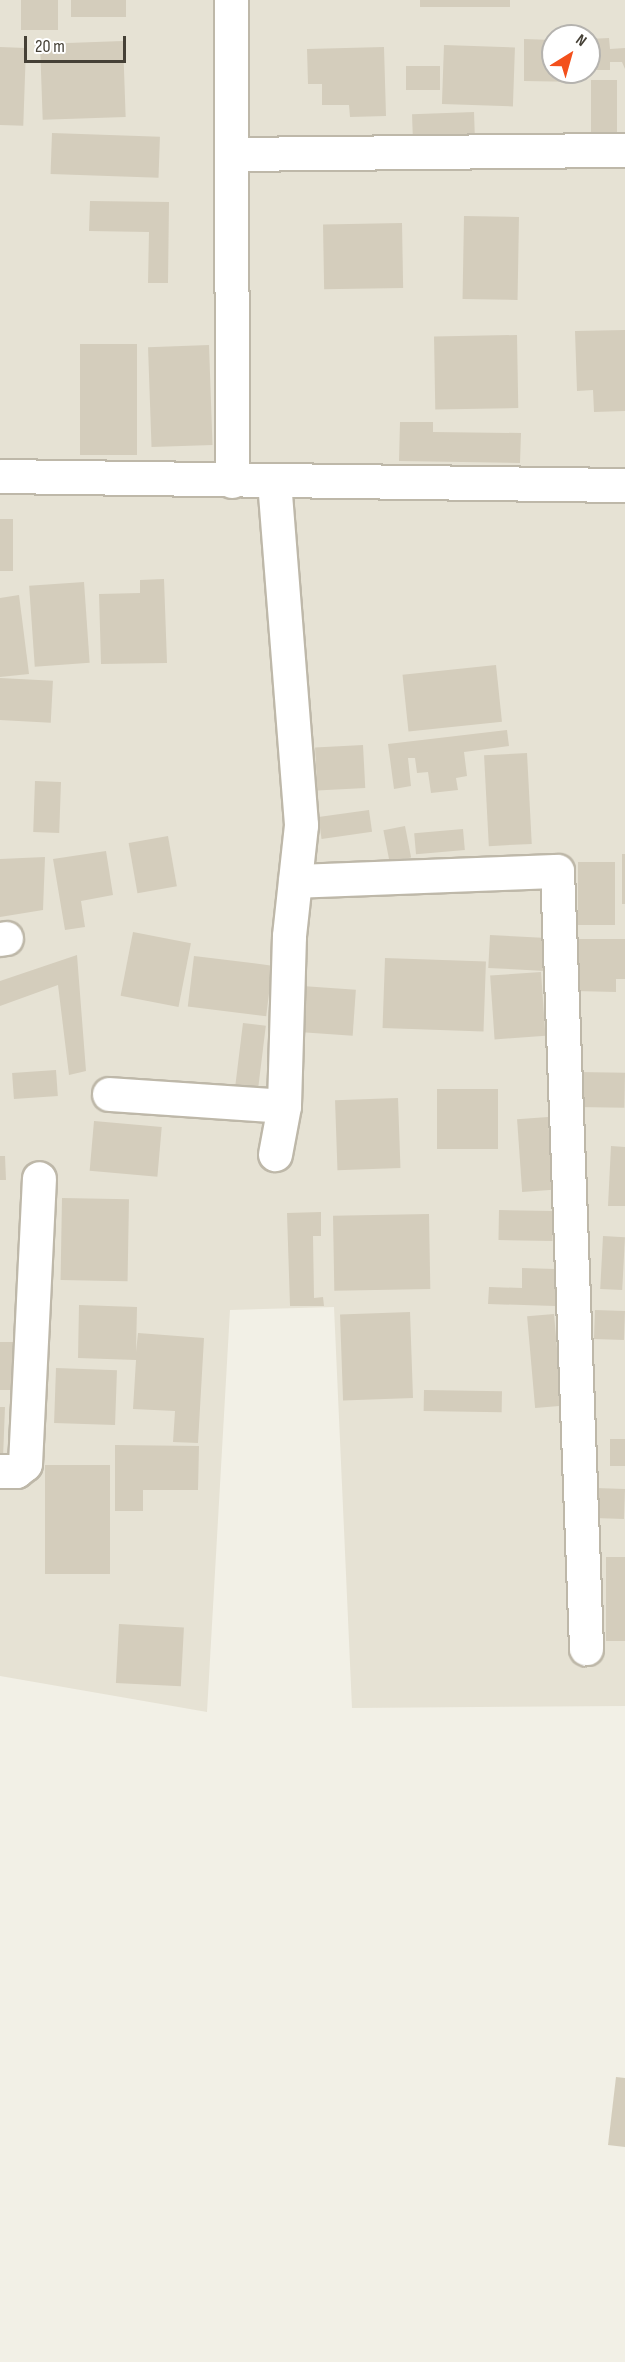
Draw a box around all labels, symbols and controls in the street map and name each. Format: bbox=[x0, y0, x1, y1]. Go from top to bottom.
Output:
scale bar bbox=[27, 24, 129, 62]
north arrow bbox=[541, 24, 601, 84]
text: N bbox=[572, 31, 590, 51]
text: 20 m bbox=[35, 36, 65, 57]

